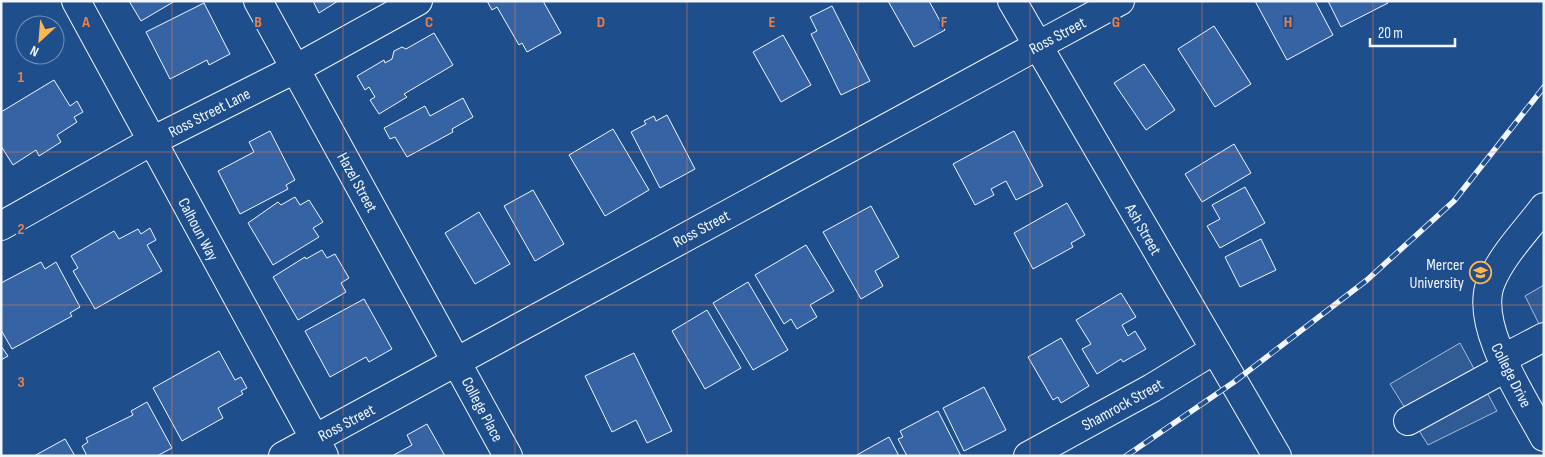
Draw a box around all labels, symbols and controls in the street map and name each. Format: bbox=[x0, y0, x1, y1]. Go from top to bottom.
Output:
text: A bbox=[81, 13, 90, 32]
text: B bbox=[254, 13, 262, 32]
text: C bbox=[425, 13, 433, 32]
text: D bbox=[597, 13, 605, 32]
text: E bbox=[769, 13, 776, 32]
text: F bbox=[941, 13, 948, 32]
street label: Ross Street bbox=[1026, 13, 1089, 59]
text: G bbox=[1112, 13, 1120, 32]
text: H bbox=[1284, 13, 1292, 32]
north arrow bbox=[15, 15, 65, 65]
scale bar bbox=[1370, 15, 1455, 47]
text: 20 m bbox=[1378, 24, 1403, 43]
text: N bbox=[27, 42, 42, 61]
text: 1 bbox=[18, 68, 25, 87]
street label: Ross Street Lane bbox=[166, 85, 254, 142]
street label: Hazel Street bbox=[332, 149, 381, 216]
street label: Calhoun Way bbox=[173, 195, 222, 264]
street label: Ash Street bbox=[1120, 200, 1165, 259]
street label: Ross Street bbox=[670, 206, 733, 252]
text: 2 bbox=[17, 220, 25, 239]
place label: Mercer University bbox=[1410, 256, 1464, 293]
school or university icon: Mercer University bbox=[1468, 261, 1492, 285]
street label: College Drive bbox=[1486, 340, 1535, 411]
text: 3 bbox=[17, 373, 25, 392]
street label: College Place bbox=[457, 374, 507, 445]
street label: Shamrock Street bbox=[1079, 375, 1167, 435]
street label: Ross Street bbox=[315, 400, 378, 446]

